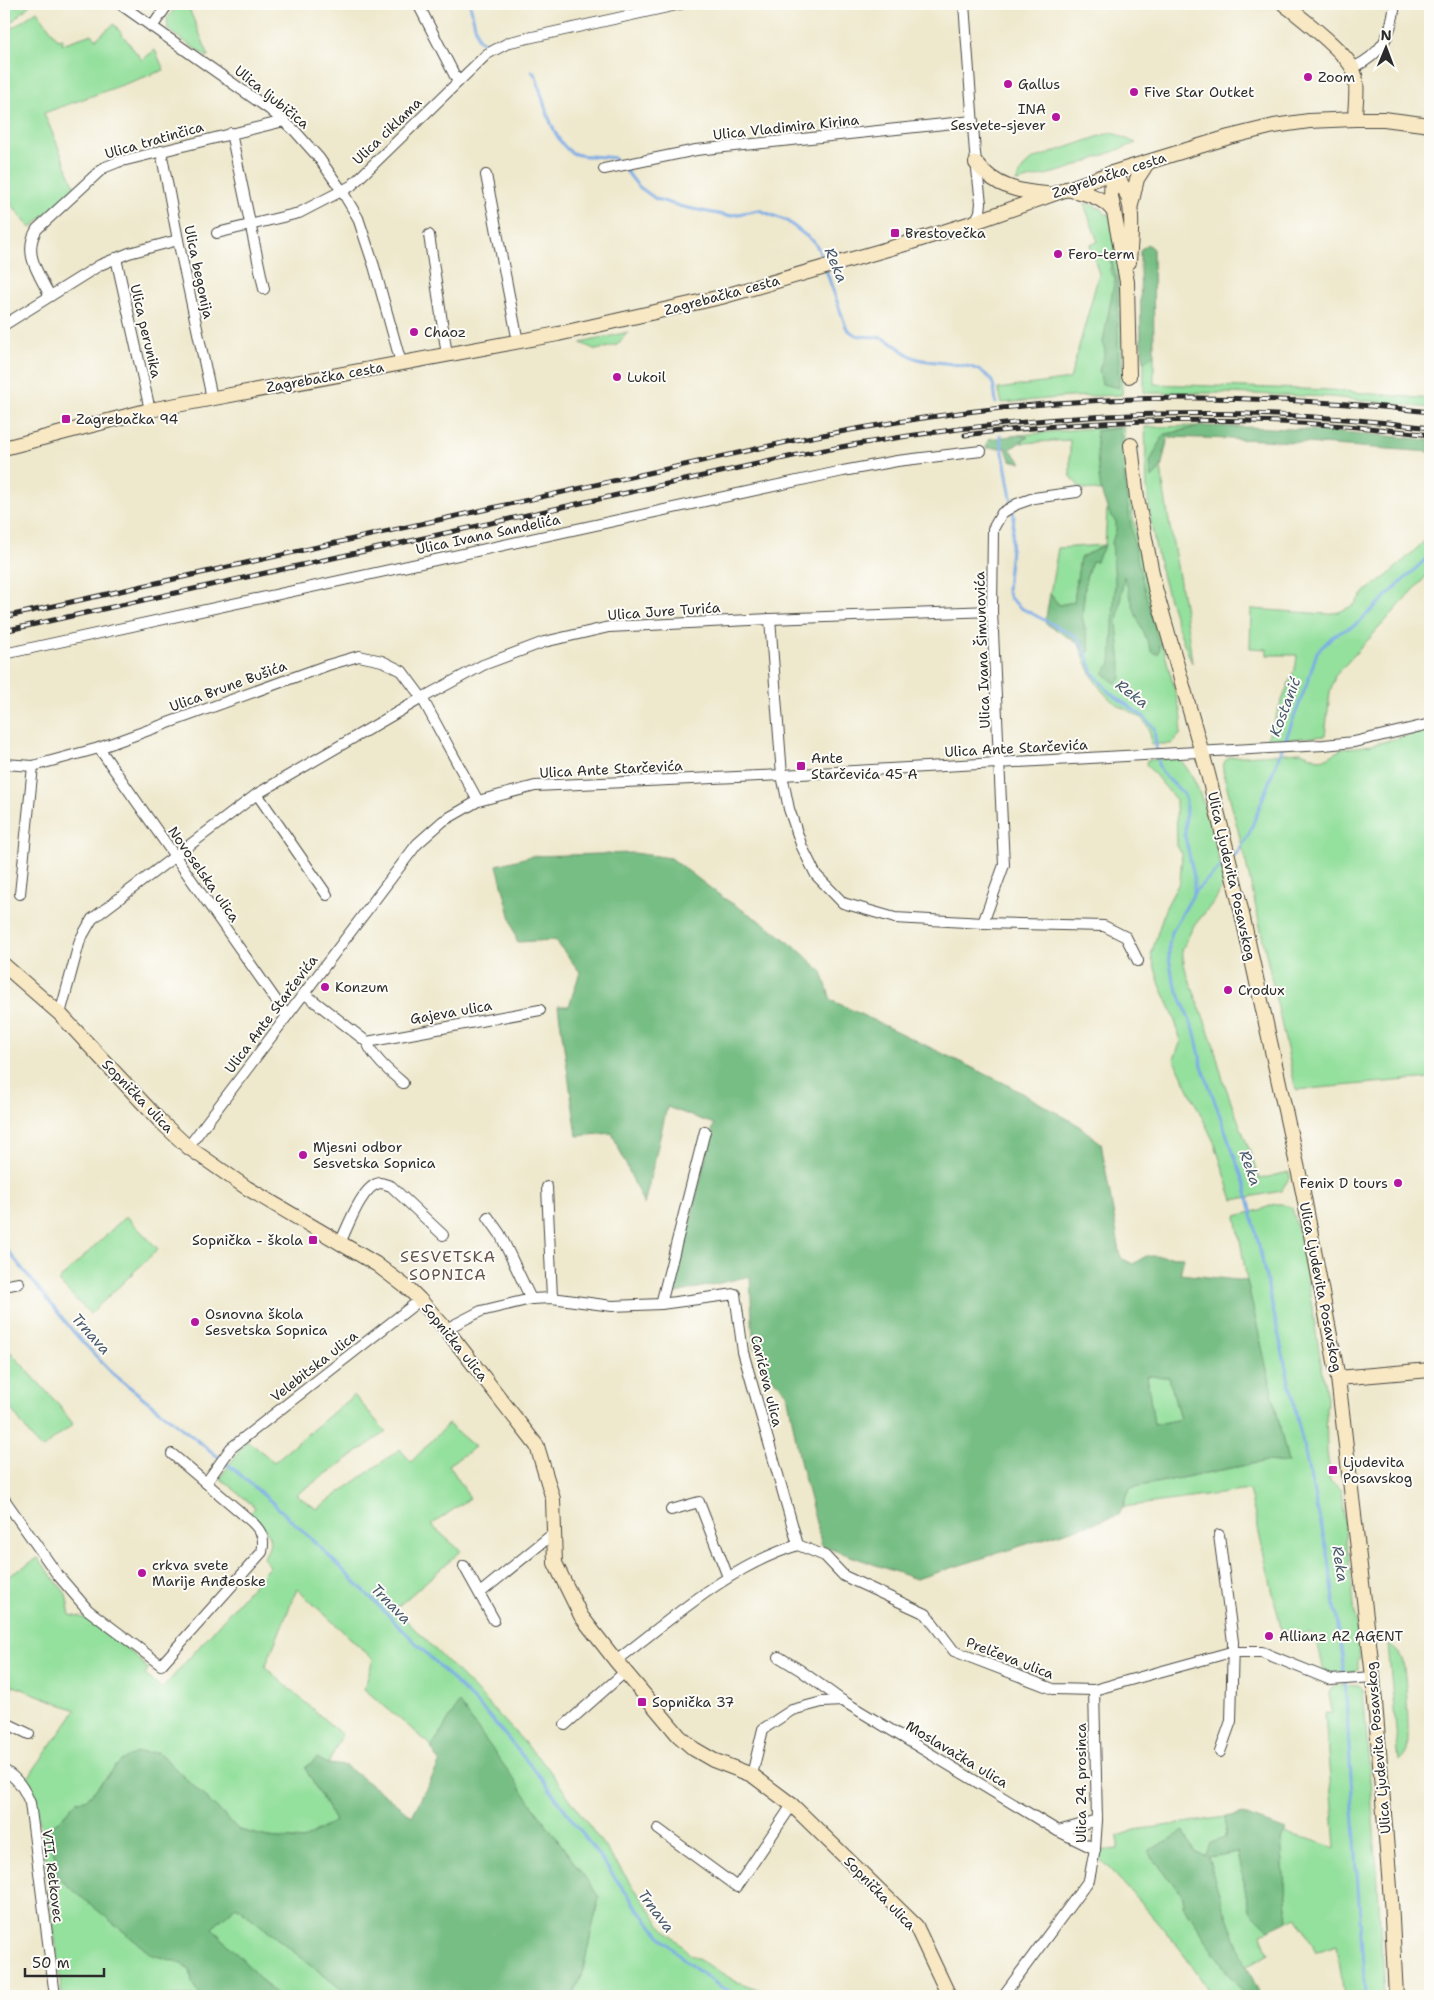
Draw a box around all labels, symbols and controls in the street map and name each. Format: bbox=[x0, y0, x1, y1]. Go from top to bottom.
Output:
north arrow bbox=[1362, 22, 1412, 72]
text: N bbox=[1381, 26, 1392, 44]
street label: Ulica ljubičica bbox=[231, 61, 313, 133]
place label: Zoom bbox=[1318, 68, 1355, 86]
marker: Zoom bbox=[1302, 71, 1314, 83]
place label: Gallus bbox=[1018, 75, 1060, 93]
marker: Gallus bbox=[1002, 78, 1014, 90]
place label: Five Star Outket bbox=[1144, 83, 1254, 101]
marker: Five Star Outket bbox=[1128, 86, 1140, 98]
street label: Ulica ciklama bbox=[349, 93, 426, 169]
place label: INA Sesvete-sjever bbox=[951, 100, 1046, 134]
street label: Ulica Vladimira Kirina bbox=[712, 110, 860, 144]
marker: INA Sesvete-sjever bbox=[1050, 111, 1062, 123]
street label: Ulica tratinčica bbox=[103, 117, 206, 163]
street label: Zagrebačka cesta bbox=[1050, 148, 1169, 202]
street label: Ulica begonija bbox=[180, 224, 218, 321]
place label: Brestovečka bbox=[905, 224, 986, 242]
marker: Brestovečka bbox=[889, 227, 901, 239]
water label: Reka bbox=[820, 244, 852, 286]
place label: Fero-term bbox=[1068, 245, 1135, 263]
marker: Fero-term bbox=[1052, 248, 1064, 260]
street label: Zagrebačka cesta bbox=[662, 271, 782, 319]
street label: Ulica perunika bbox=[126, 282, 166, 380]
place label: Chaoz bbox=[424, 323, 466, 341]
marker: Chaoz bbox=[408, 326, 420, 338]
street label: Zagrebačka cesta bbox=[265, 358, 385, 396]
place label: Lukoil bbox=[627, 368, 667, 386]
marker: Lukoil bbox=[611, 371, 623, 383]
place label: Zagrebačka 94 bbox=[76, 410, 179, 428]
marker: Zagrebačka 94 bbox=[60, 413, 72, 425]
street label: Ulica Ivana Sandelića bbox=[414, 510, 562, 558]
street label: Ulica Ivana Šimunovića bbox=[970, 571, 994, 729]
street label: Ulica Jure Turića bbox=[607, 598, 721, 624]
street label: Ulica Brune Bušića bbox=[167, 656, 289, 716]
water label: Kostanić bbox=[1265, 674, 1306, 739]
water label: Reka bbox=[1111, 675, 1153, 713]
street label: Ulica Ante Starčevića bbox=[944, 735, 1088, 761]
place label: Ante Starčevića 45 A bbox=[811, 749, 918, 783]
street label: Ulica Ante Starčevića bbox=[539, 756, 683, 782]
marker: Ante Starčevića 45 A bbox=[795, 760, 807, 772]
street label: Ulica Ljudevita Posavskog bbox=[1204, 790, 1260, 962]
street label: Novoselska ulica bbox=[164, 823, 244, 926]
street label: Ulica Ante Starčevića bbox=[221, 951, 322, 1077]
place label: Konzum bbox=[335, 978, 388, 996]
marker: Konzum bbox=[319, 981, 331, 993]
place label: Crodux bbox=[1238, 981, 1285, 999]
marker: Crodux bbox=[1222, 984, 1234, 996]
street label: Gajeva ulica bbox=[409, 996, 494, 1028]
street label: Sopnička ulica bbox=[98, 1055, 178, 1137]
place label: Mjesni odbor Sesvetska Sopnica bbox=[313, 1138, 436, 1172]
water label: Reka bbox=[1235, 1148, 1265, 1188]
marker: Mjesni odbor Sesvetska Sopnica bbox=[297, 1149, 309, 1161]
place label: Fenix D tours bbox=[1299, 1174, 1388, 1192]
marker: Fenix D tours bbox=[1392, 1177, 1404, 1189]
street label: Ulica Ljudevita Posavskog bbox=[1296, 1201, 1346, 1373]
place label: Sopnička - škola bbox=[192, 1231, 303, 1249]
marker: Sopnička - škola bbox=[307, 1234, 319, 1246]
district label: SESVETSKA SOPNICA bbox=[400, 1246, 496, 1285]
street label: Sopnička ulica bbox=[418, 1299, 492, 1385]
place label: Osnovna škola Sesvetska Sopnica bbox=[205, 1305, 328, 1339]
water label: Trnava bbox=[67, 1309, 115, 1359]
marker: Osnovna škola Sesvetska Sopnica bbox=[189, 1316, 201, 1328]
street label: Velebitska ulica bbox=[267, 1326, 361, 1406]
street label: Carićeva ulica bbox=[747, 1333, 787, 1429]
place label: Ljudevita Posavskog bbox=[1343, 1453, 1412, 1487]
marker: Ljudevita Posavskog bbox=[1327, 1464, 1339, 1476]
water label: Reka bbox=[1327, 1544, 1353, 1584]
place label: crkva svete Marije Anđeoske bbox=[152, 1556, 266, 1590]
marker: crkva svete Marije Anđeoske bbox=[136, 1567, 148, 1579]
water label: Trnava bbox=[366, 1579, 416, 1629]
place label: Allianz AZ AGENT bbox=[1279, 1627, 1404, 1645]
marker: Allianz AZ AGENT bbox=[1263, 1630, 1275, 1642]
street label: Prelčeva ulica bbox=[964, 1633, 1057, 1683]
street label: Ulica Ljudevita Posavskog bbox=[1362, 1661, 1394, 1835]
place label: Sopnička 37 bbox=[652, 1693, 734, 1711]
marker: Sopnička 37 bbox=[636, 1696, 648, 1708]
street label: Moslavačka ulica bbox=[903, 1716, 1012, 1792]
street label: Ulica 24. prosinca bbox=[1072, 1723, 1090, 1843]
street label: VII. Retkovec bbox=[38, 1828, 68, 1924]
street label: Sopnička ulica bbox=[840, 1852, 920, 1934]
water label: Trnava bbox=[633, 1885, 679, 1937]
scale bar bbox=[25, 1945, 104, 1977]
text: 50 m bbox=[32, 1953, 70, 1973]

